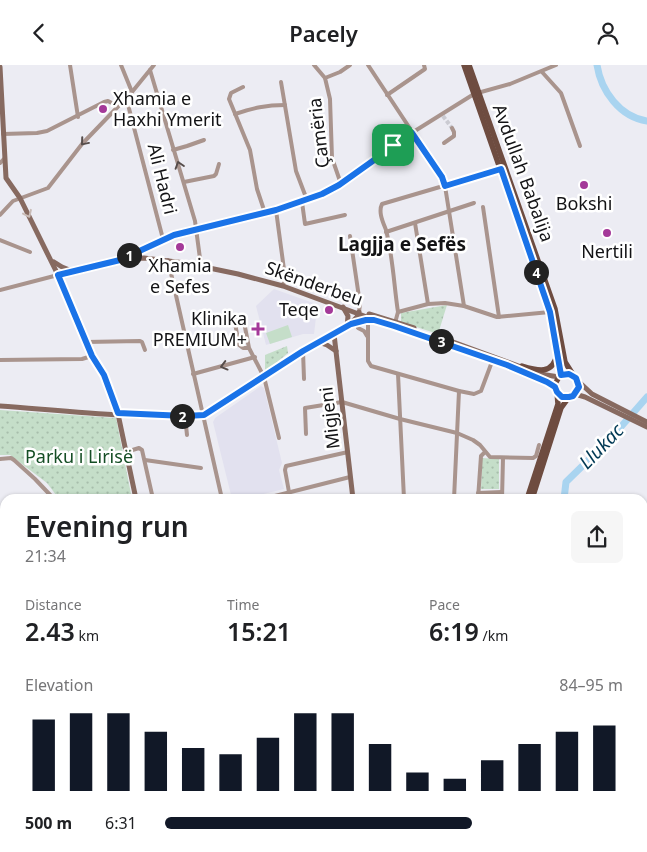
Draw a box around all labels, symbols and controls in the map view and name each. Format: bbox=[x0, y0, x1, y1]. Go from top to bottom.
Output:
text: Pacely bbox=[289, 18, 358, 48]
icon: back bbox=[25, 19, 53, 47]
icon: person bbox=[594, 19, 622, 47]
place label: Xhamia e Haxhi Ymerit bbox=[113, 86, 222, 131]
street label: Çamëria bbox=[302, 97, 334, 170]
street label: Avdullah Babalija bbox=[488, 100, 560, 245]
marker: Xhamia e Haxhi Ymerit bbox=[97, 103, 109, 115]
pin bbox=[372, 124, 414, 166]
icon: arrive bbox=[379, 131, 407, 159]
one-way arrow bbox=[82, 136, 90, 145]
street label: Ali Hadri bbox=[143, 141, 183, 217]
one-way arrow bbox=[175, 162, 185, 170]
marker: Bokshi bbox=[578, 179, 590, 191]
place label: Bokshi bbox=[556, 191, 612, 215]
one-way arrow bbox=[22, 209, 32, 218]
marker: Nertili bbox=[601, 227, 613, 239]
district label: Lagjja e Sefës bbox=[338, 231, 466, 257]
place label: Nertili bbox=[581, 239, 633, 263]
marker: Xhamia e Sefes bbox=[174, 241, 186, 253]
pin: 1 bbox=[116, 243, 142, 267]
text: 1 bbox=[125, 246, 134, 265]
place label: Xhamia e Sefes bbox=[148, 253, 212, 298]
street label: Skënderbeu bbox=[262, 255, 366, 311]
pin: 4 bbox=[524, 259, 548, 285]
text: 4 bbox=[532, 263, 541, 282]
place label: Teqe bbox=[279, 297, 319, 321]
marker: Teqe bbox=[323, 304, 335, 316]
place label: Klinika PREMIUM+ bbox=[153, 306, 247, 351]
marker: Klinika PREMIUM+ bbox=[251, 322, 265, 336]
pin: 3 bbox=[428, 329, 454, 353]
text: 3 bbox=[437, 332, 446, 351]
one-way arrow bbox=[220, 360, 229, 371]
street label: Migjeni bbox=[313, 386, 345, 451]
pin: 2 bbox=[170, 403, 194, 429]
text: 2 bbox=[178, 407, 187, 426]
water label: Llukac bbox=[573, 417, 629, 474]
park label: Parku i Lirisë bbox=[25, 444, 133, 468]
text: Evening run bbox=[25, 507, 189, 545]
button: share bbox=[571, 511, 623, 563]
text: 21:34 bbox=[25, 545, 66, 567]
text: Distance bbox=[25, 595, 82, 614]
text: Time bbox=[227, 595, 259, 614]
text: Pace bbox=[429, 595, 460, 614]
text: 2.43 bbox=[25, 614, 75, 648]
text: 15:21 bbox=[227, 614, 291, 648]
text: 6:19 bbox=[429, 614, 479, 648]
text: km bbox=[75, 626, 99, 645]
text: /km bbox=[479, 626, 508, 645]
text: Elevation bbox=[25, 674, 93, 696]
text: 84–95 m bbox=[559, 674, 623, 696]
text: 500 m bbox=[25, 812, 72, 834]
text: 6:31 bbox=[105, 812, 137, 834]

